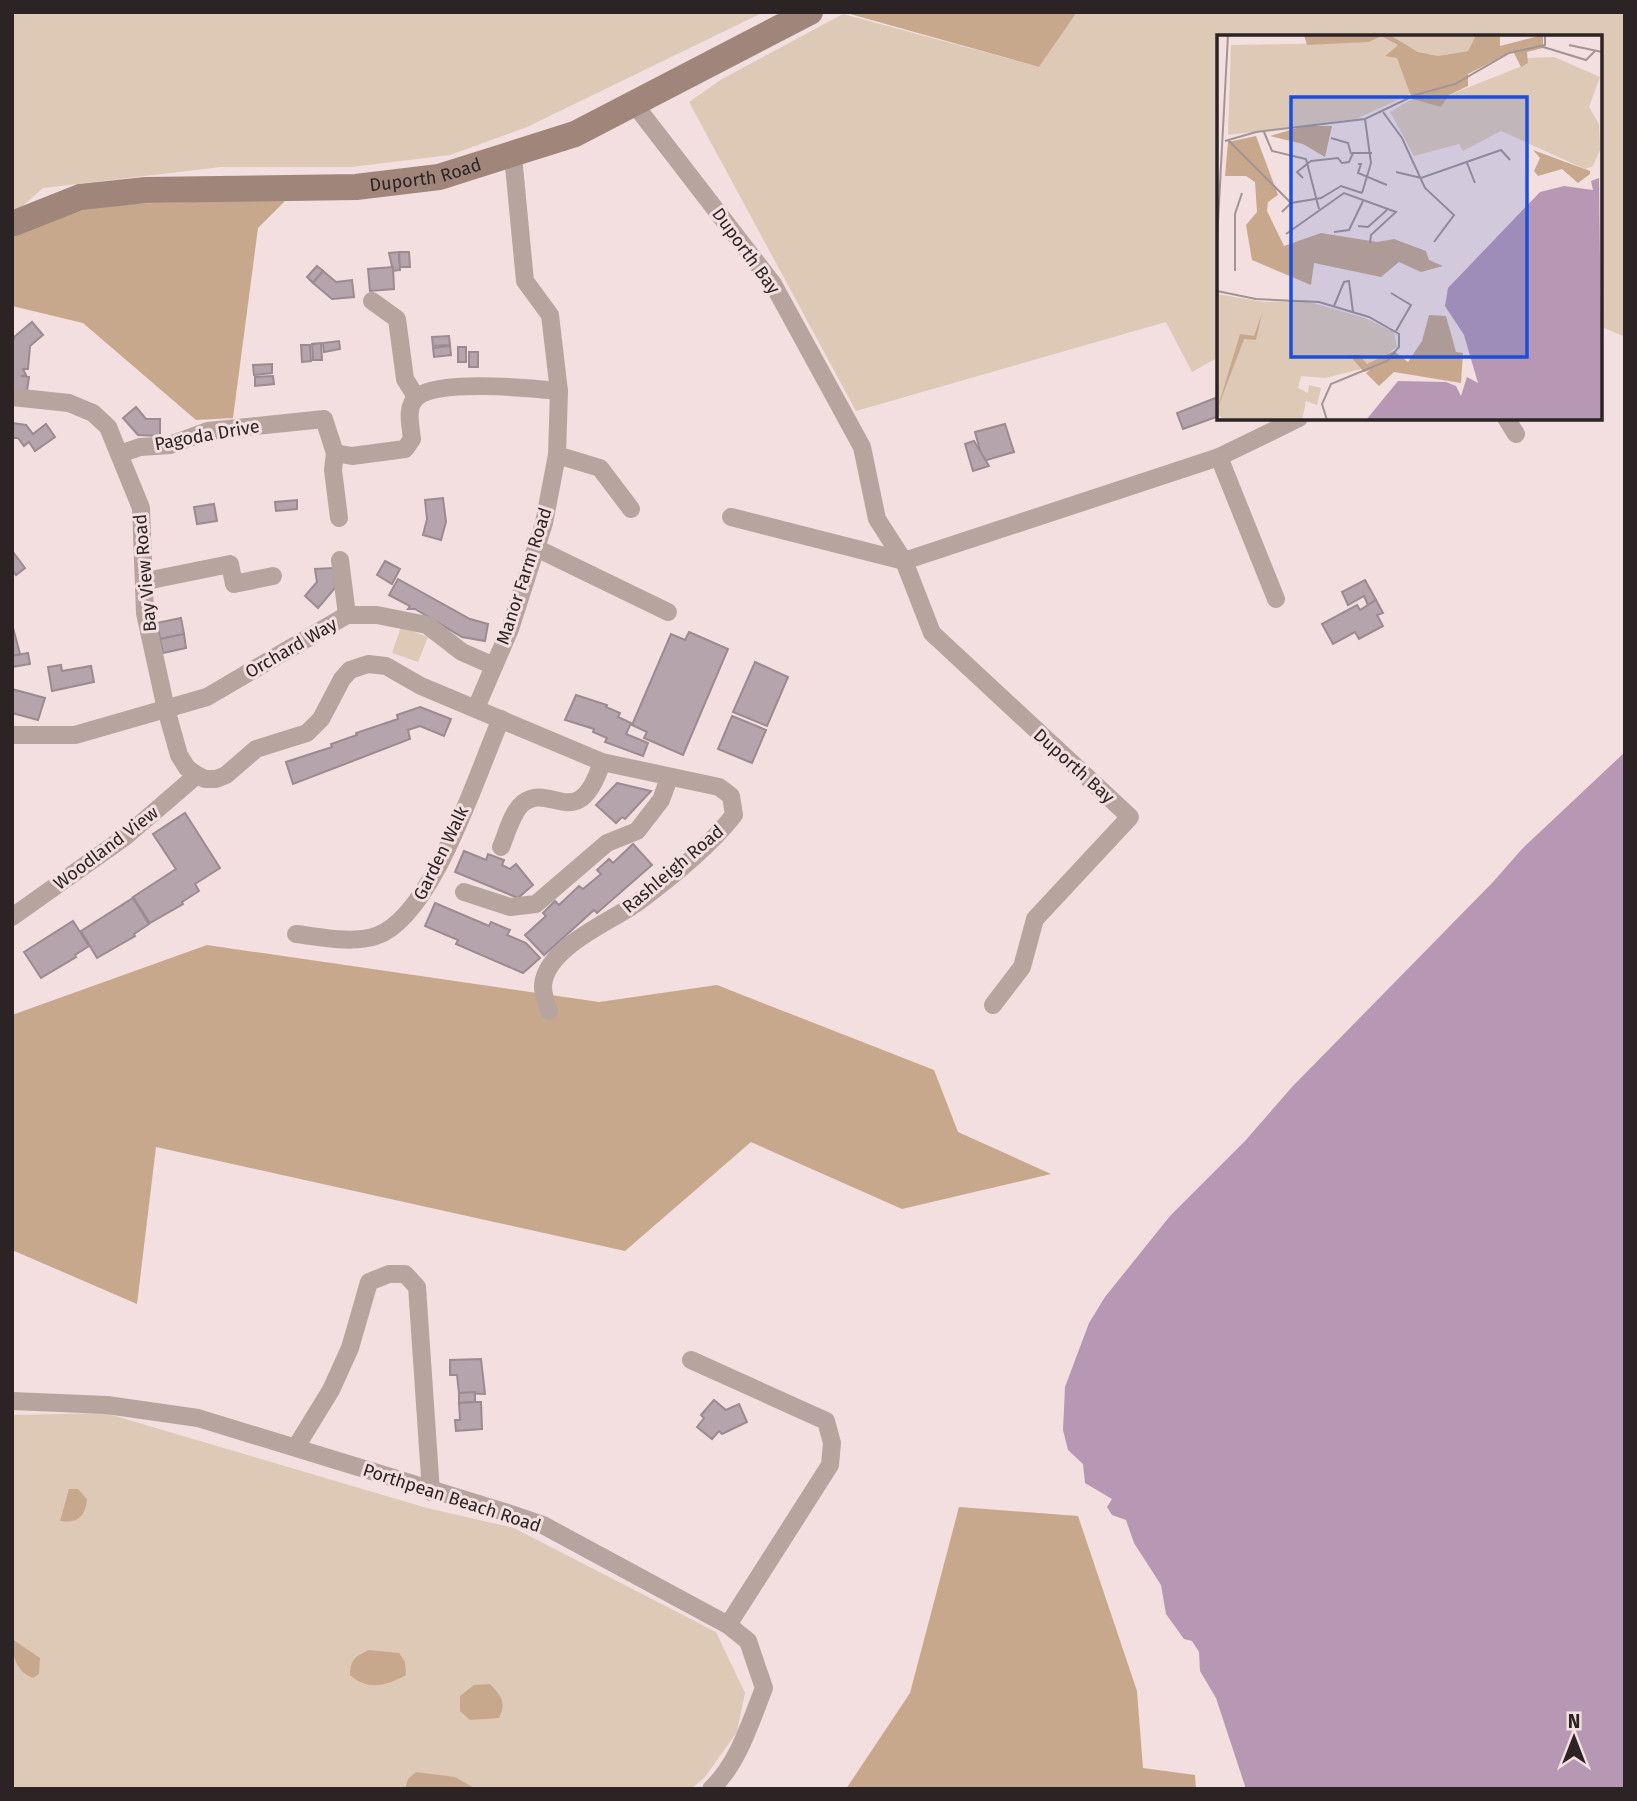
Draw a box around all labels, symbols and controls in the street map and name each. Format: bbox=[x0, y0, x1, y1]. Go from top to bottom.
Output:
inset map bbox=[1217, 35, 1602, 420]
street label: Duporth Road bbox=[368, 153, 484, 196]
street label: Duporth Bay bbox=[707, 204, 785, 299]
street label: Pagoda Drive bbox=[153, 415, 261, 455]
street label: Manor Farm Road bbox=[491, 505, 557, 647]
street label: Bay View Road bbox=[129, 513, 161, 633]
street label: Orchard Way bbox=[241, 613, 341, 683]
street label: Duporth Bay bbox=[1029, 724, 1119, 808]
street label: Woodland View bbox=[49, 801, 163, 895]
street label: Garden Walk bbox=[409, 802, 474, 904]
street label: Rashleigh Road bbox=[618, 820, 728, 918]
street label: Porthpean Beach Road bbox=[360, 1459, 544, 1537]
north arrow bbox=[1539, 1703, 1609, 1773]
text: N bbox=[1568, 1710, 1580, 1733]

